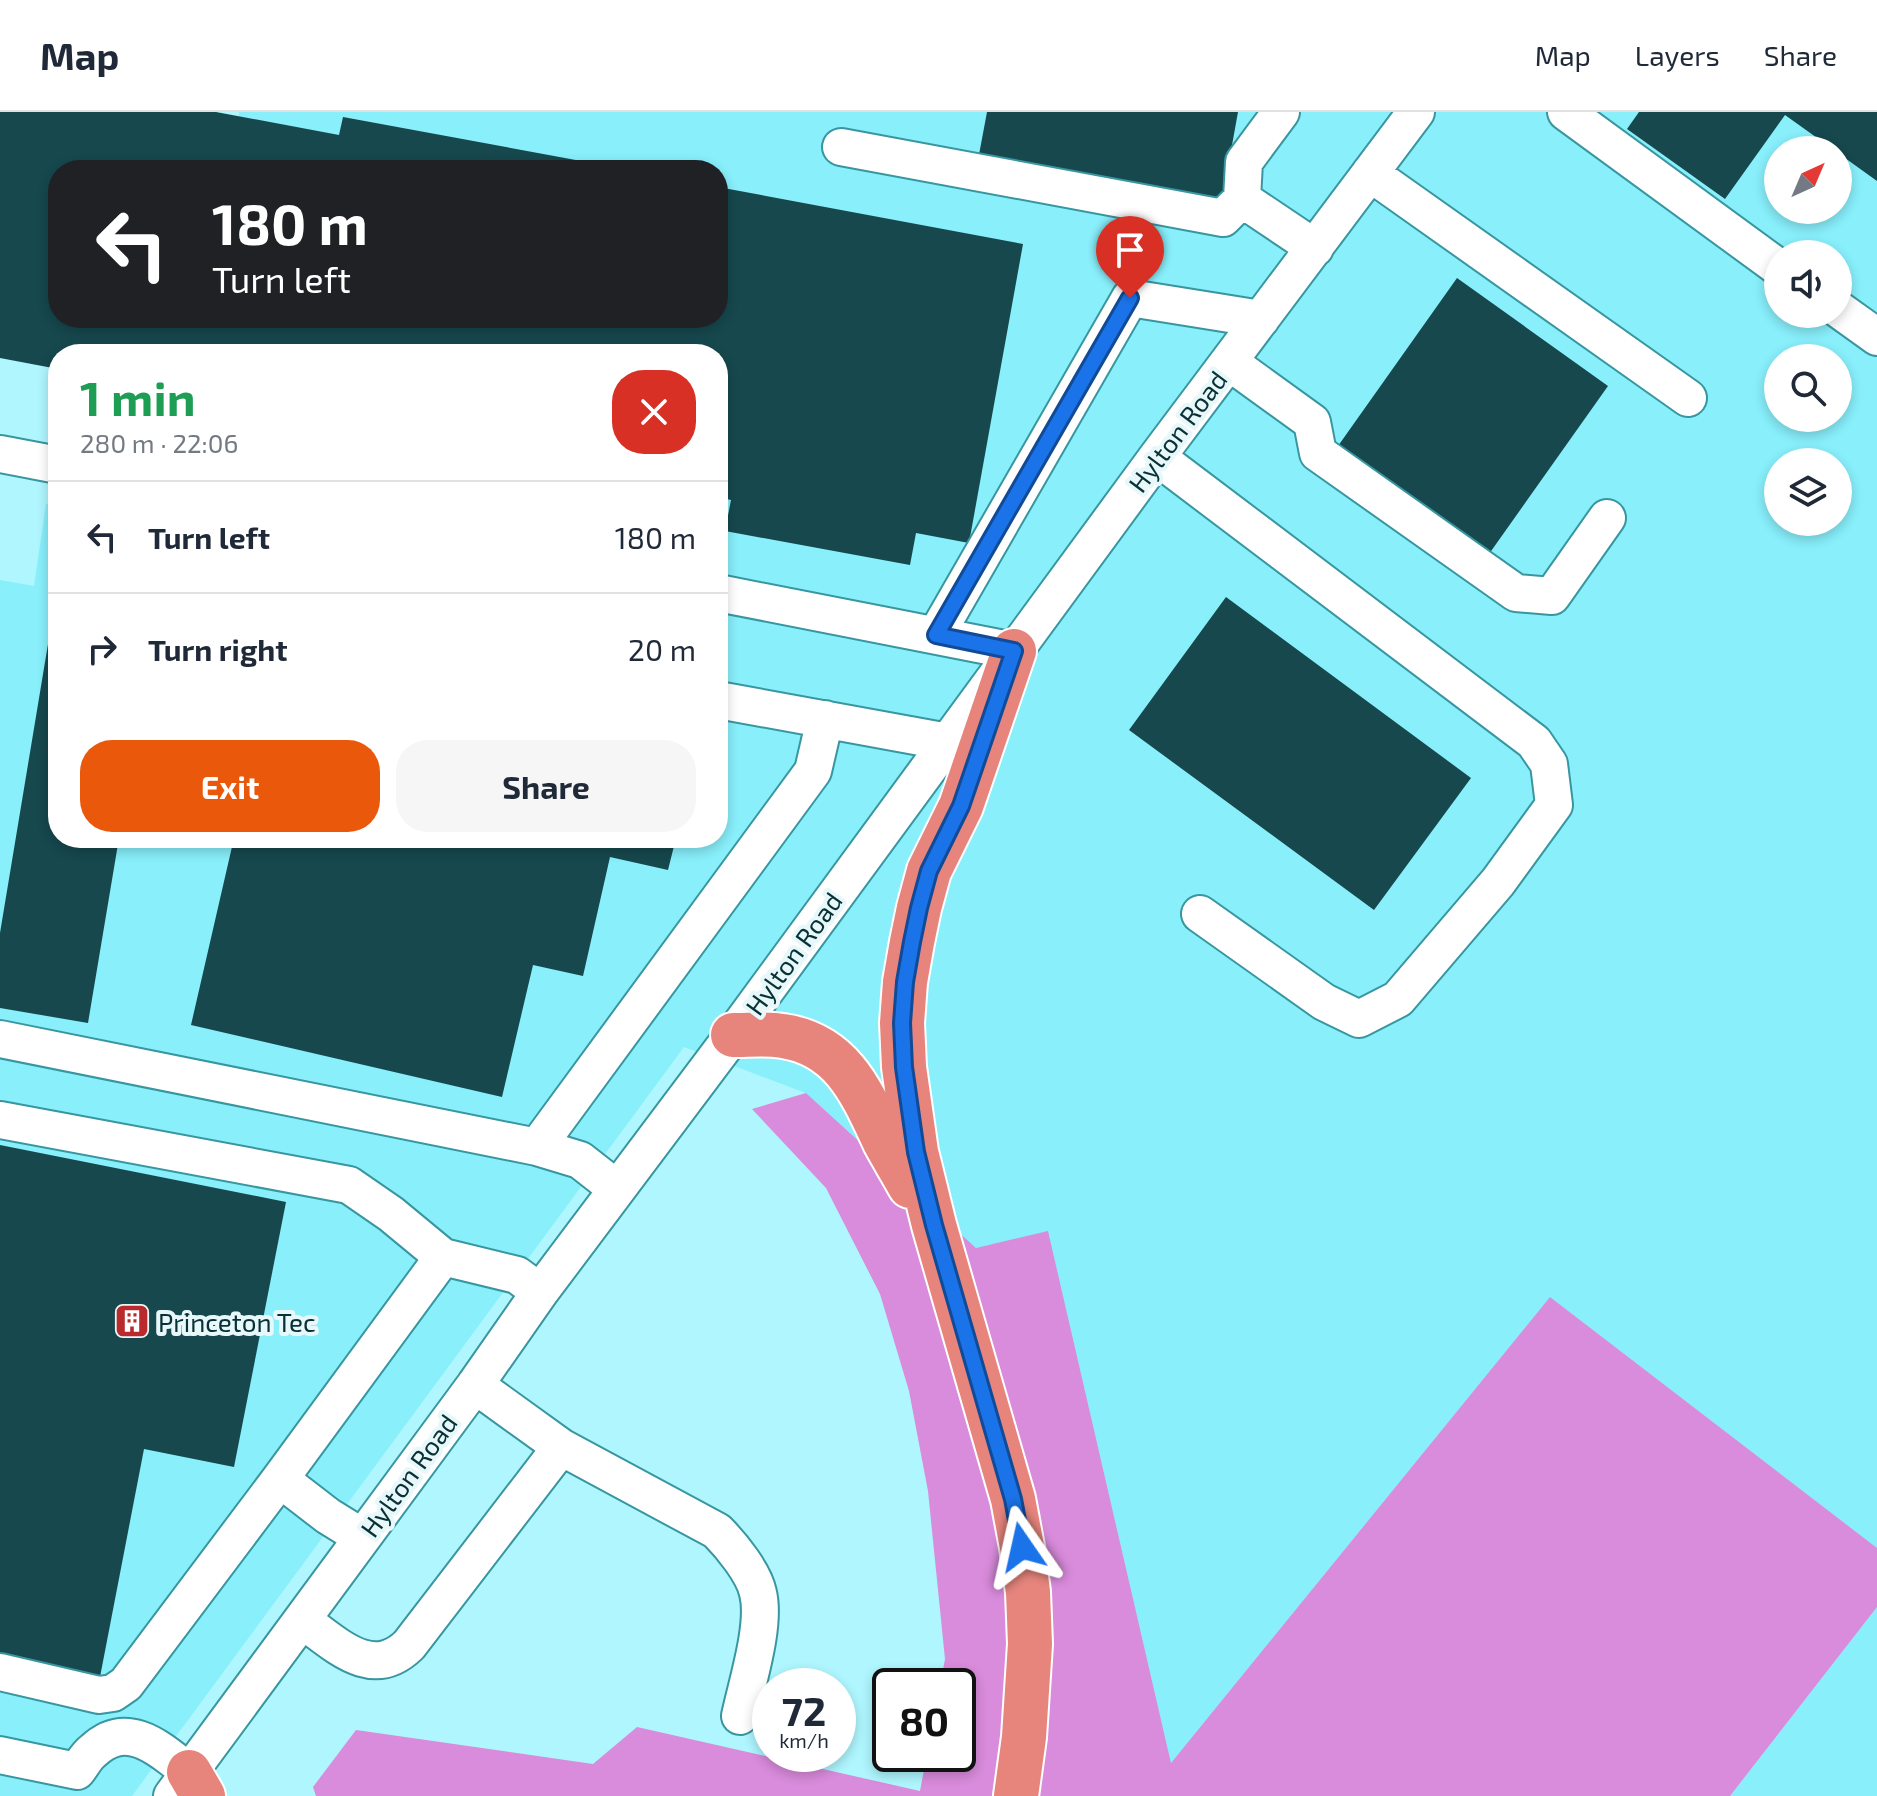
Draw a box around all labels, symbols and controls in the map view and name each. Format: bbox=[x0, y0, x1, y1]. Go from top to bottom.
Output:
text: Map bbox=[40, 32, 119, 78]
text: Map bbox=[1535, 38, 1591, 72]
text: Layers bbox=[1635, 38, 1720, 72]
text: Share bbox=[1764, 38, 1837, 72]
north arrow bbox=[1764, 136, 1852, 224]
map controls bbox=[1764, 136, 1852, 536]
text: 180 m bbox=[212, 189, 368, 256]
icon: left bbox=[80, 192, 184, 296]
pin bbox=[1096, 216, 1164, 298]
icon: arrive bbox=[1108, 228, 1152, 272]
button: sound bbox=[1764, 240, 1852, 328]
text: Turn left bbox=[212, 257, 351, 300]
button: search bbox=[1764, 344, 1852, 432]
street label: Hylton Road bbox=[1121, 364, 1233, 498]
text: 1 min bbox=[80, 368, 196, 426]
button: close bbox=[612, 370, 696, 454]
text: 280 m · 22:06 bbox=[80, 427, 238, 458]
button: layers bbox=[1764, 448, 1852, 536]
icon: left bbox=[80, 515, 124, 559]
text: Turn left bbox=[148, 519, 270, 555]
text: 180 m bbox=[615, 519, 696, 555]
icon: right bbox=[80, 627, 124, 671]
text: Turn right bbox=[148, 631, 288, 667]
text: 20 m bbox=[628, 631, 696, 667]
button: Exit bbox=[80, 740, 380, 832]
button: Share bbox=[396, 740, 696, 832]
street label: Hylton Road bbox=[738, 886, 848, 1020]
building icon: Princeton Tec bbox=[113, 1302, 151, 1340]
place label: Princeton Tec bbox=[158, 1306, 316, 1337]
street label: Hylton Road bbox=[353, 1408, 463, 1542]
position arrow bbox=[980, 1505, 1064, 1589]
speed limit sign: 80 bbox=[872, 1668, 976, 1772]
text: 72 bbox=[782, 1686, 826, 1734]
text: km/h bbox=[779, 1728, 829, 1752]

